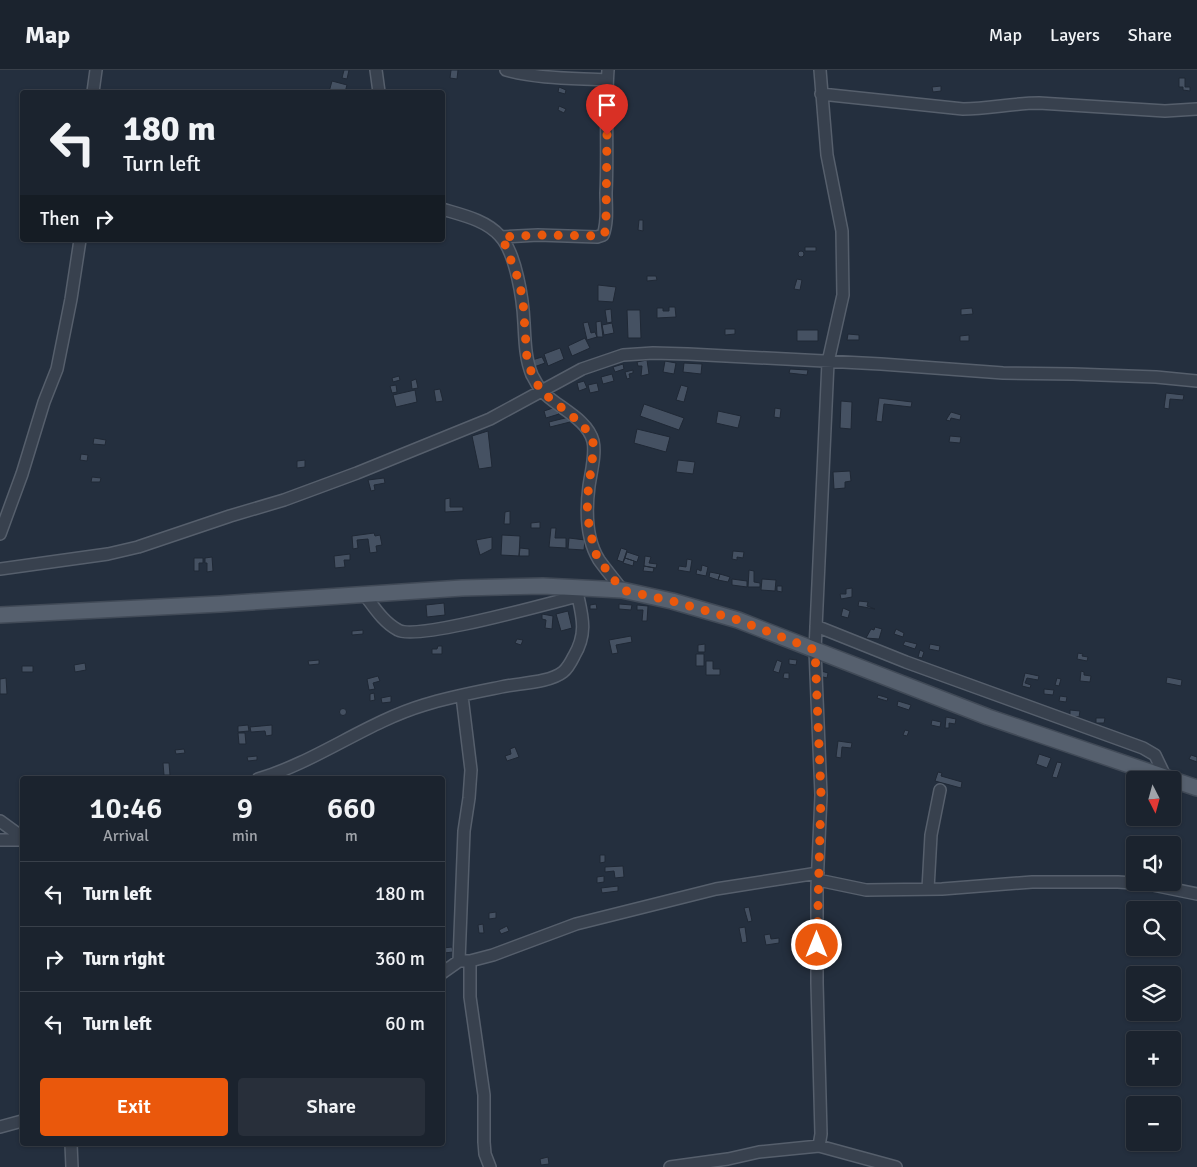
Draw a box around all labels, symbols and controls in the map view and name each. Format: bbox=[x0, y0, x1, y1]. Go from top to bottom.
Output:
text: Map bbox=[25, 20, 70, 50]
text: Map bbox=[989, 24, 1022, 46]
text: Layers bbox=[1050, 24, 1100, 46]
text: Share bbox=[1128, 24, 1172, 46]
pin bbox=[586, 84, 628, 135]
icon: arrive bbox=[593, 91, 621, 119]
text: 180 m bbox=[123, 107, 216, 150]
icon: left bbox=[40, 110, 105, 175]
text: Turn left bbox=[123, 150, 201, 177]
icon: right bbox=[90, 205, 118, 233]
text: Then bbox=[40, 207, 80, 231]
north arrow bbox=[1126, 771, 1181, 826]
map controls bbox=[1126, 771, 1181, 1151]
text: 10:46 bbox=[89, 790, 163, 827]
text: 9 bbox=[237, 790, 253, 827]
text: 660 bbox=[327, 790, 376, 827]
text: Arrival bbox=[103, 826, 149, 846]
text: min bbox=[232, 826, 258, 846]
text: m bbox=[345, 826, 358, 846]
button: sound bbox=[1126, 836, 1181, 891]
icon: left bbox=[40, 880, 68, 908]
text: Turn left bbox=[83, 882, 152, 906]
text: 180 m bbox=[375, 882, 425, 906]
button: search bbox=[1126, 901, 1181, 956]
position arrow bbox=[790, 918, 842, 970]
icon: right bbox=[40, 945, 68, 973]
text: Turn right bbox=[83, 947, 165, 971]
text: 360 m bbox=[375, 947, 425, 971]
button: layers bbox=[1126, 966, 1181, 1021]
icon: left bbox=[40, 1010, 68, 1038]
text: Turn left bbox=[83, 1012, 152, 1036]
text: 60 m bbox=[385, 1012, 425, 1036]
button: + bbox=[1126, 1031, 1181, 1086]
button: Exit bbox=[40, 1078, 228, 1136]
button: Share bbox=[238, 1078, 425, 1136]
button: − bbox=[1126, 1096, 1181, 1151]

